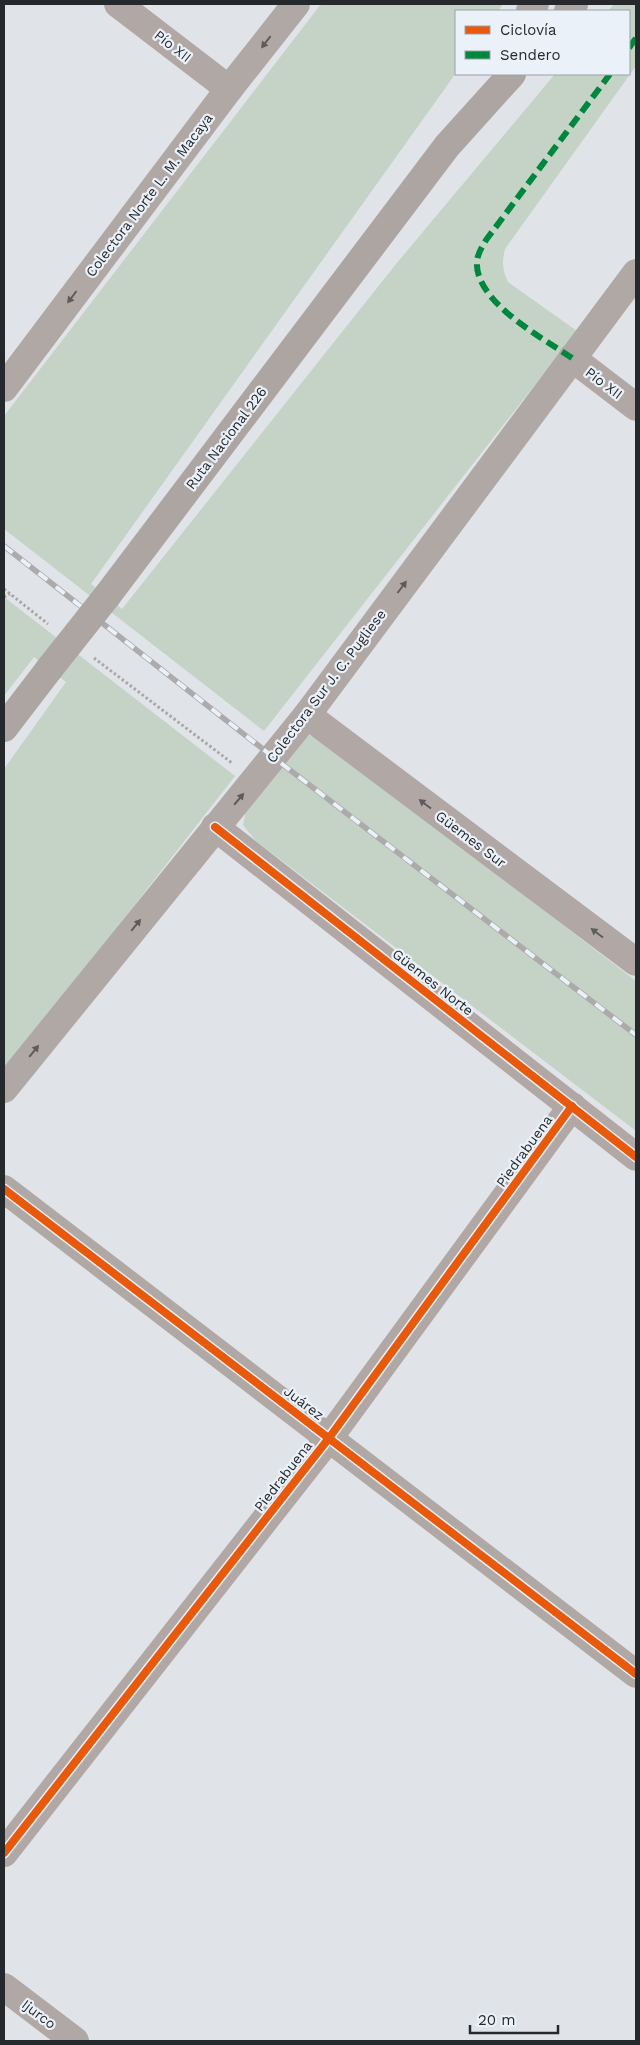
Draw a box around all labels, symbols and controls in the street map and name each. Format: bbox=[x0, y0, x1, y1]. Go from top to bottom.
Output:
legend bbox=[455, 10, 630, 75]
text: Ciclovía bbox=[500, 21, 557, 39]
street label: Pío XII bbox=[152, 27, 194, 65]
one-way arrow bbox=[260, 35, 271, 48]
text: Sendero bbox=[500, 46, 561, 64]
street label: Colectora Norte L. M. Macaya bbox=[82, 110, 216, 280]
one-way arrow bbox=[67, 290, 78, 303]
street label: Pío XII bbox=[582, 364, 626, 402]
street label: Ruta Nacional 226 bbox=[182, 384, 270, 492]
one-way arrow bbox=[397, 580, 407, 594]
street label: Colectora Sur J. C. Pugliese bbox=[263, 606, 389, 766]
one-way arrow bbox=[233, 792, 244, 805]
one-way arrow bbox=[418, 799, 432, 809]
street label: Güemes Sur bbox=[433, 807, 509, 871]
one-way arrow bbox=[131, 918, 142, 931]
one-way arrow bbox=[591, 927, 604, 938]
street label: Güemes Norte bbox=[389, 945, 477, 1019]
one-way arrow bbox=[29, 1045, 40, 1058]
street label: Piedrabuena bbox=[493, 1112, 555, 1190]
street label: Juárez bbox=[281, 1383, 327, 1423]
street label: Piedrabuena bbox=[251, 1438, 315, 1514]
street label: Ijurco bbox=[19, 1996, 59, 2032]
scale bar bbox=[470, 2002, 558, 2034]
text: 20 m bbox=[478, 2011, 516, 2029]

